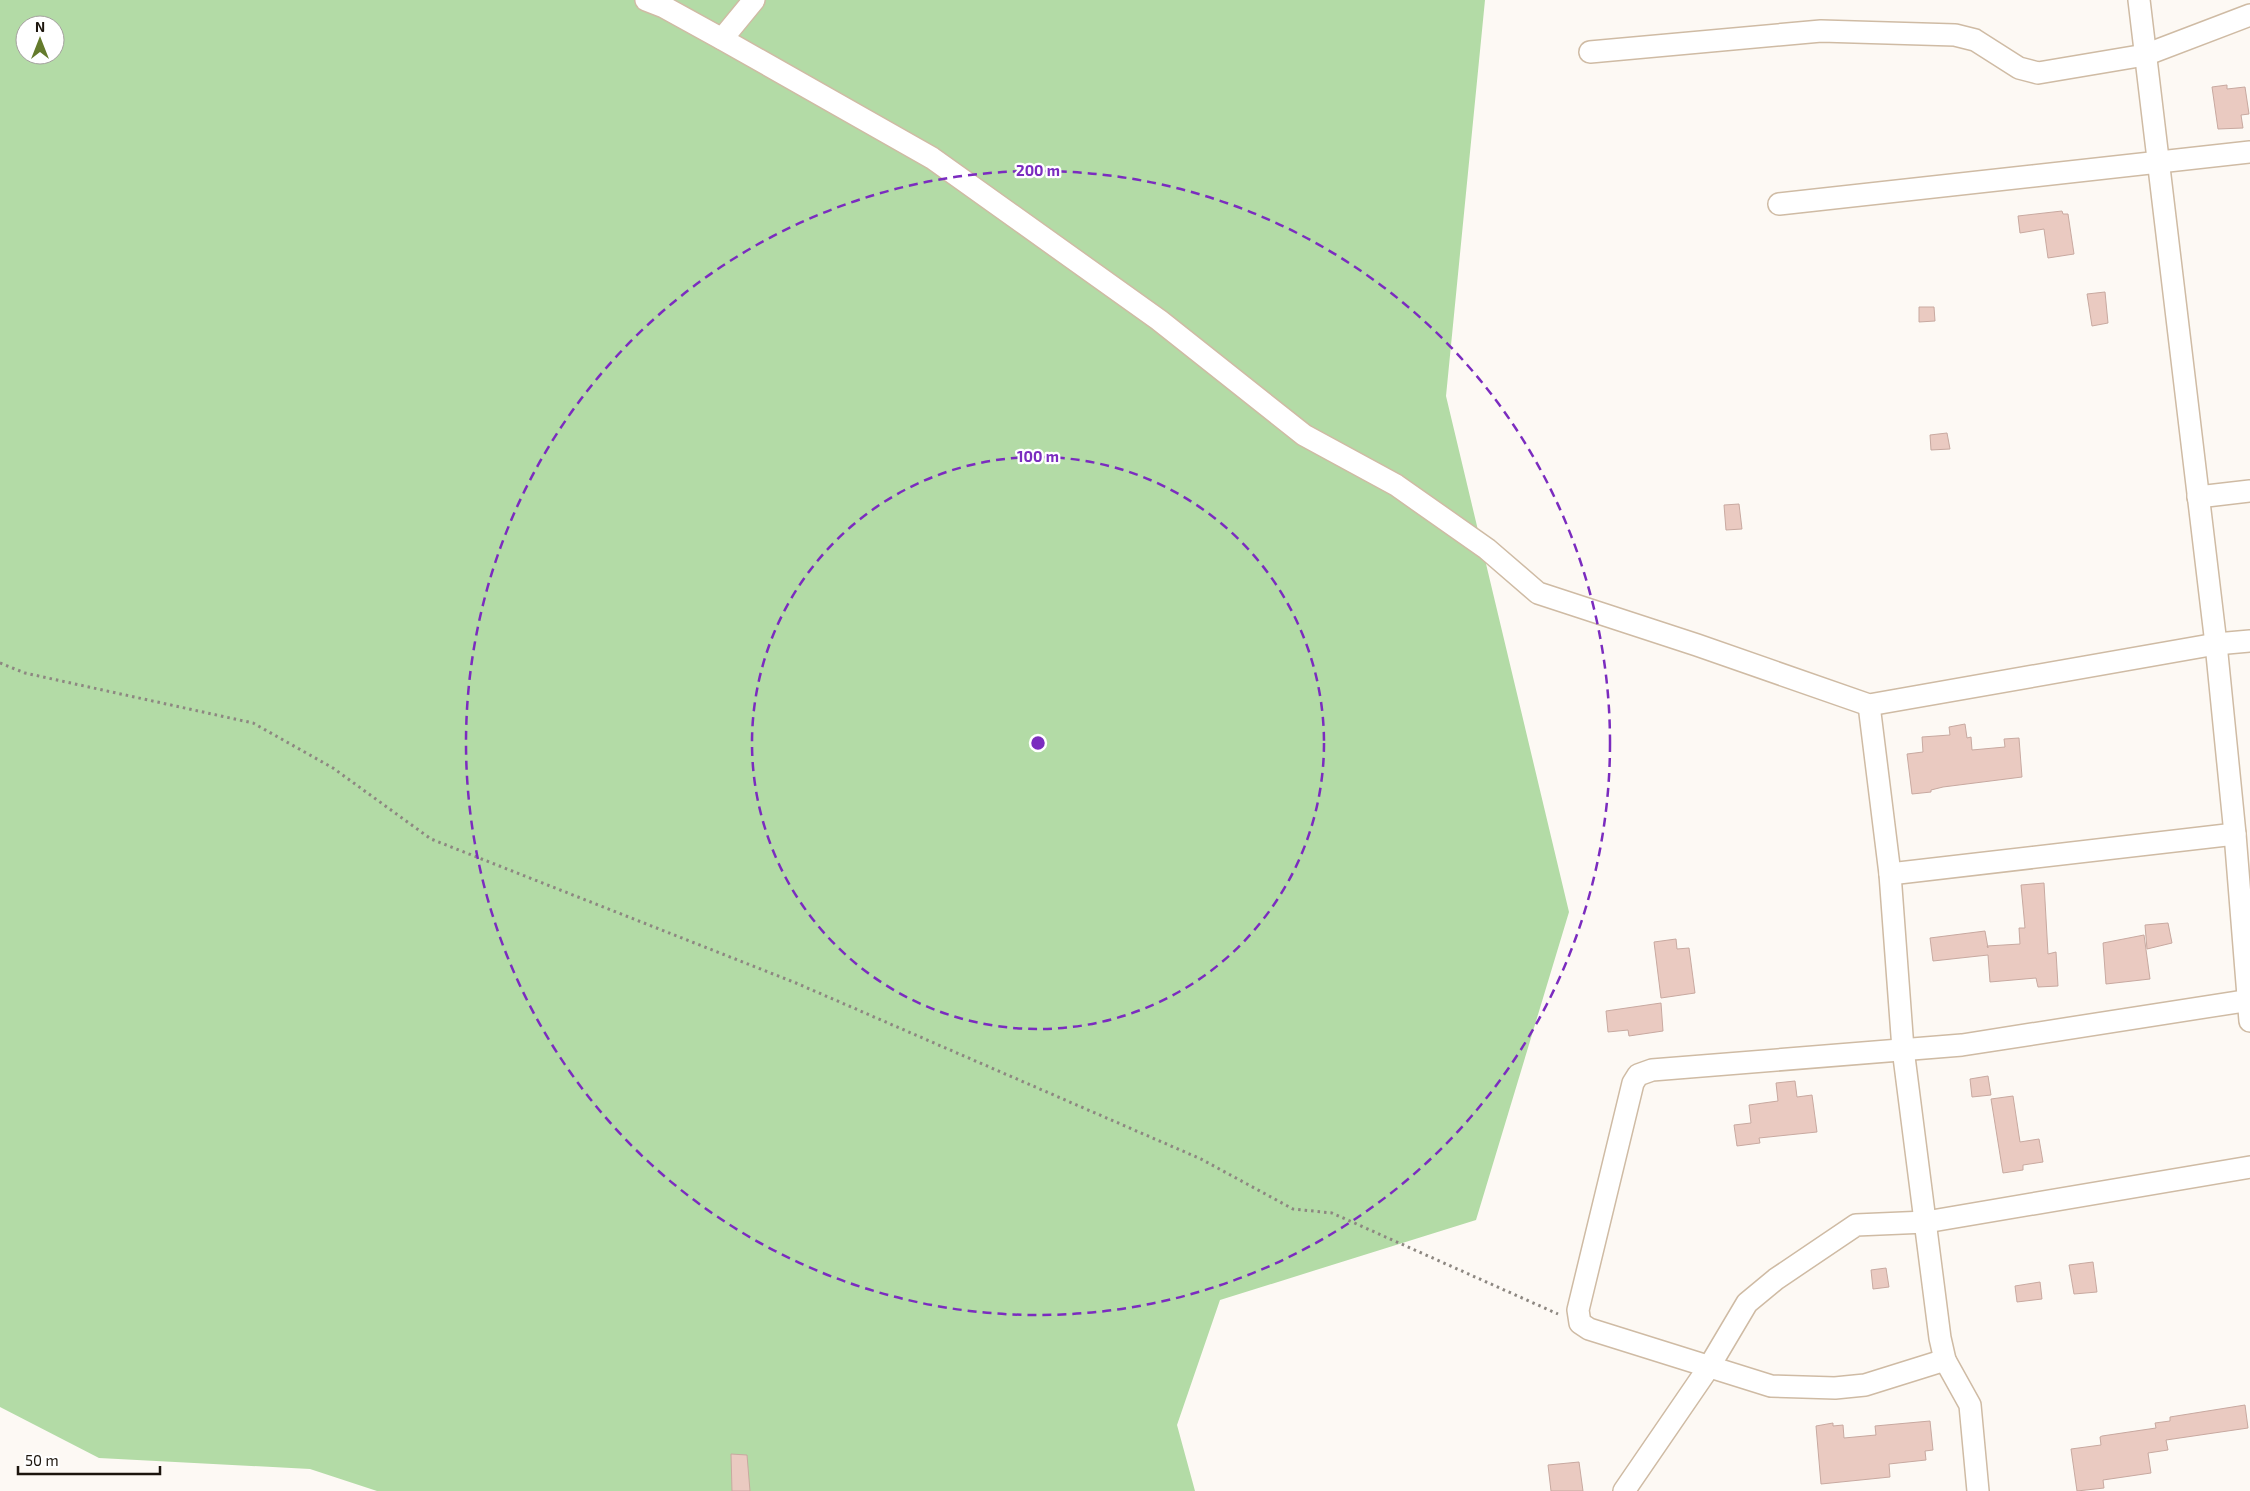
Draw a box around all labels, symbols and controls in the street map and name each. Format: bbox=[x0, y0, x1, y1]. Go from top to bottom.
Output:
north arrow bbox=[15, 15, 65, 65]
text: N bbox=[35, 18, 45, 35]
text: 200 m bbox=[1016, 161, 1060, 179]
text: 100 m bbox=[1017, 447, 1059, 465]
centre of rings bbox=[1029, 734, 1047, 752]
scale bar bbox=[18, 1444, 160, 1476]
text: 50 m bbox=[25, 1451, 59, 1469]

